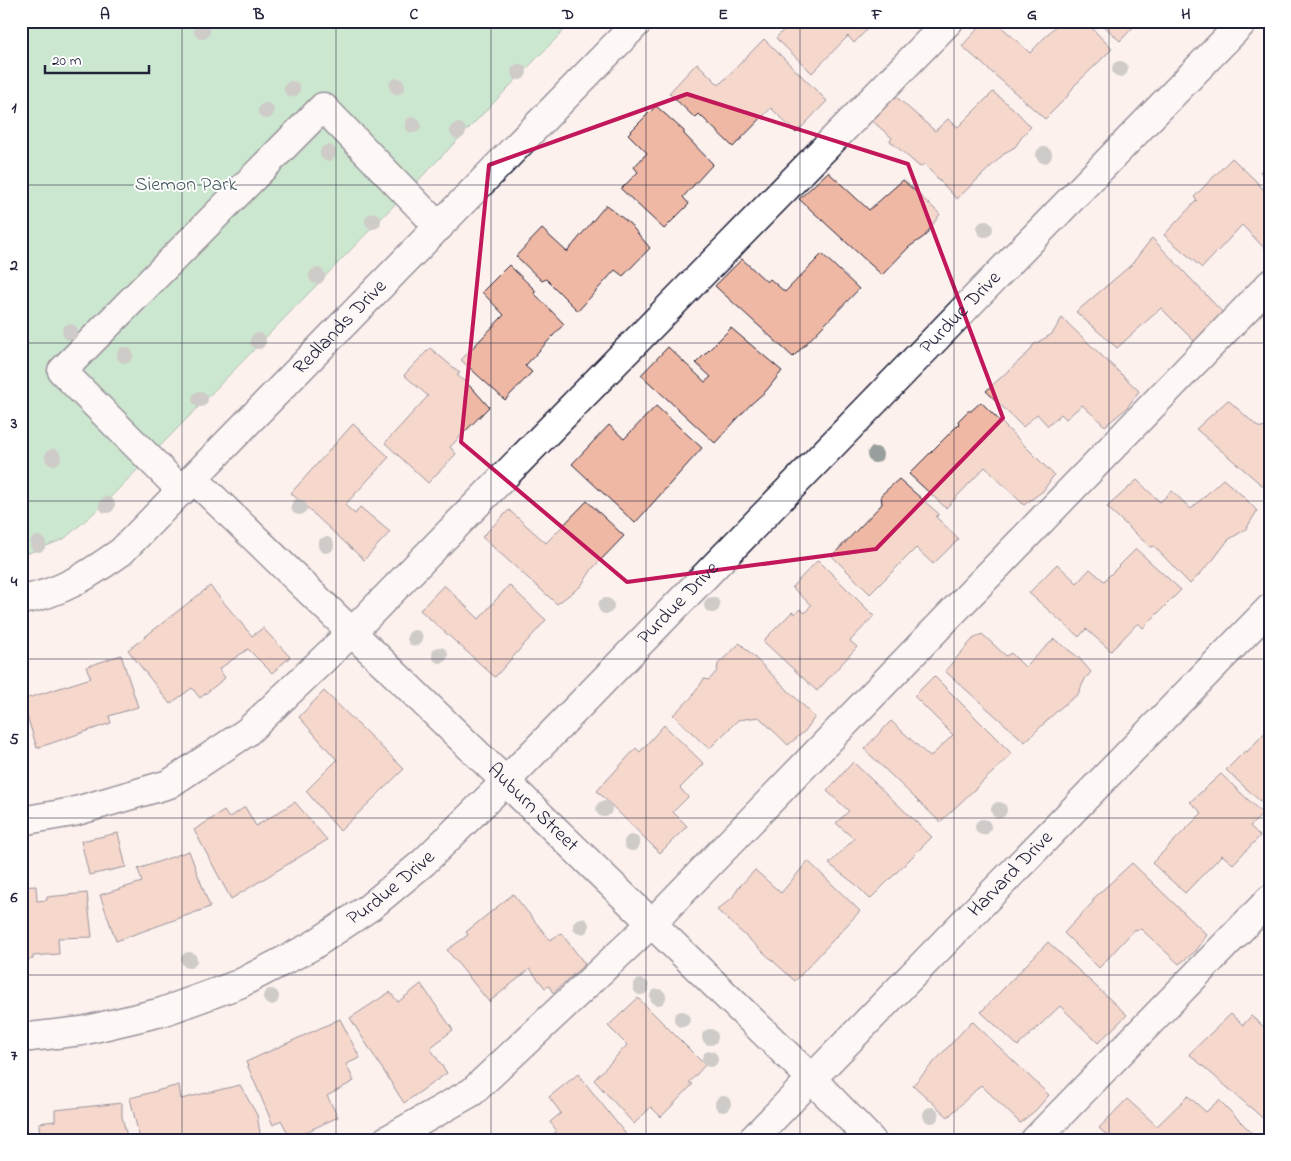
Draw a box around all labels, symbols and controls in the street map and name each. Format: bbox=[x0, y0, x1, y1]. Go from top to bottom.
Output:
text: A bbox=[100, 3, 110, 27]
text: B bbox=[253, 3, 265, 27]
text: C bbox=[410, 3, 419, 27]
text: D bbox=[561, 3, 574, 27]
text: E bbox=[718, 3, 728, 27]
text: F bbox=[871, 3, 883, 27]
text: G bbox=[1027, 3, 1037, 27]
text: H bbox=[1181, 3, 1191, 27]
scale bar bbox=[45, 42, 149, 74]
text: 20 m bbox=[52, 50, 82, 72]
text: 1 bbox=[11, 96, 17, 120]
park label: Siemon Park bbox=[135, 171, 237, 200]
text: 2 bbox=[9, 254, 18, 278]
street label: Purdue Drive bbox=[913, 264, 1008, 361]
street label: Redlands Drive bbox=[287, 273, 394, 382]
text: 3 bbox=[10, 412, 18, 436]
street label: Purdue Drive bbox=[631, 555, 726, 652]
text: 4 bbox=[10, 570, 18, 594]
text: 5 bbox=[9, 728, 19, 752]
street label: Auburn Street bbox=[481, 757, 585, 859]
street label: Harvard Drive bbox=[962, 824, 1060, 924]
street label: Purdue Drive bbox=[341, 844, 442, 933]
text: 6 bbox=[9, 886, 18, 910]
text: 7 bbox=[11, 1044, 18, 1068]

